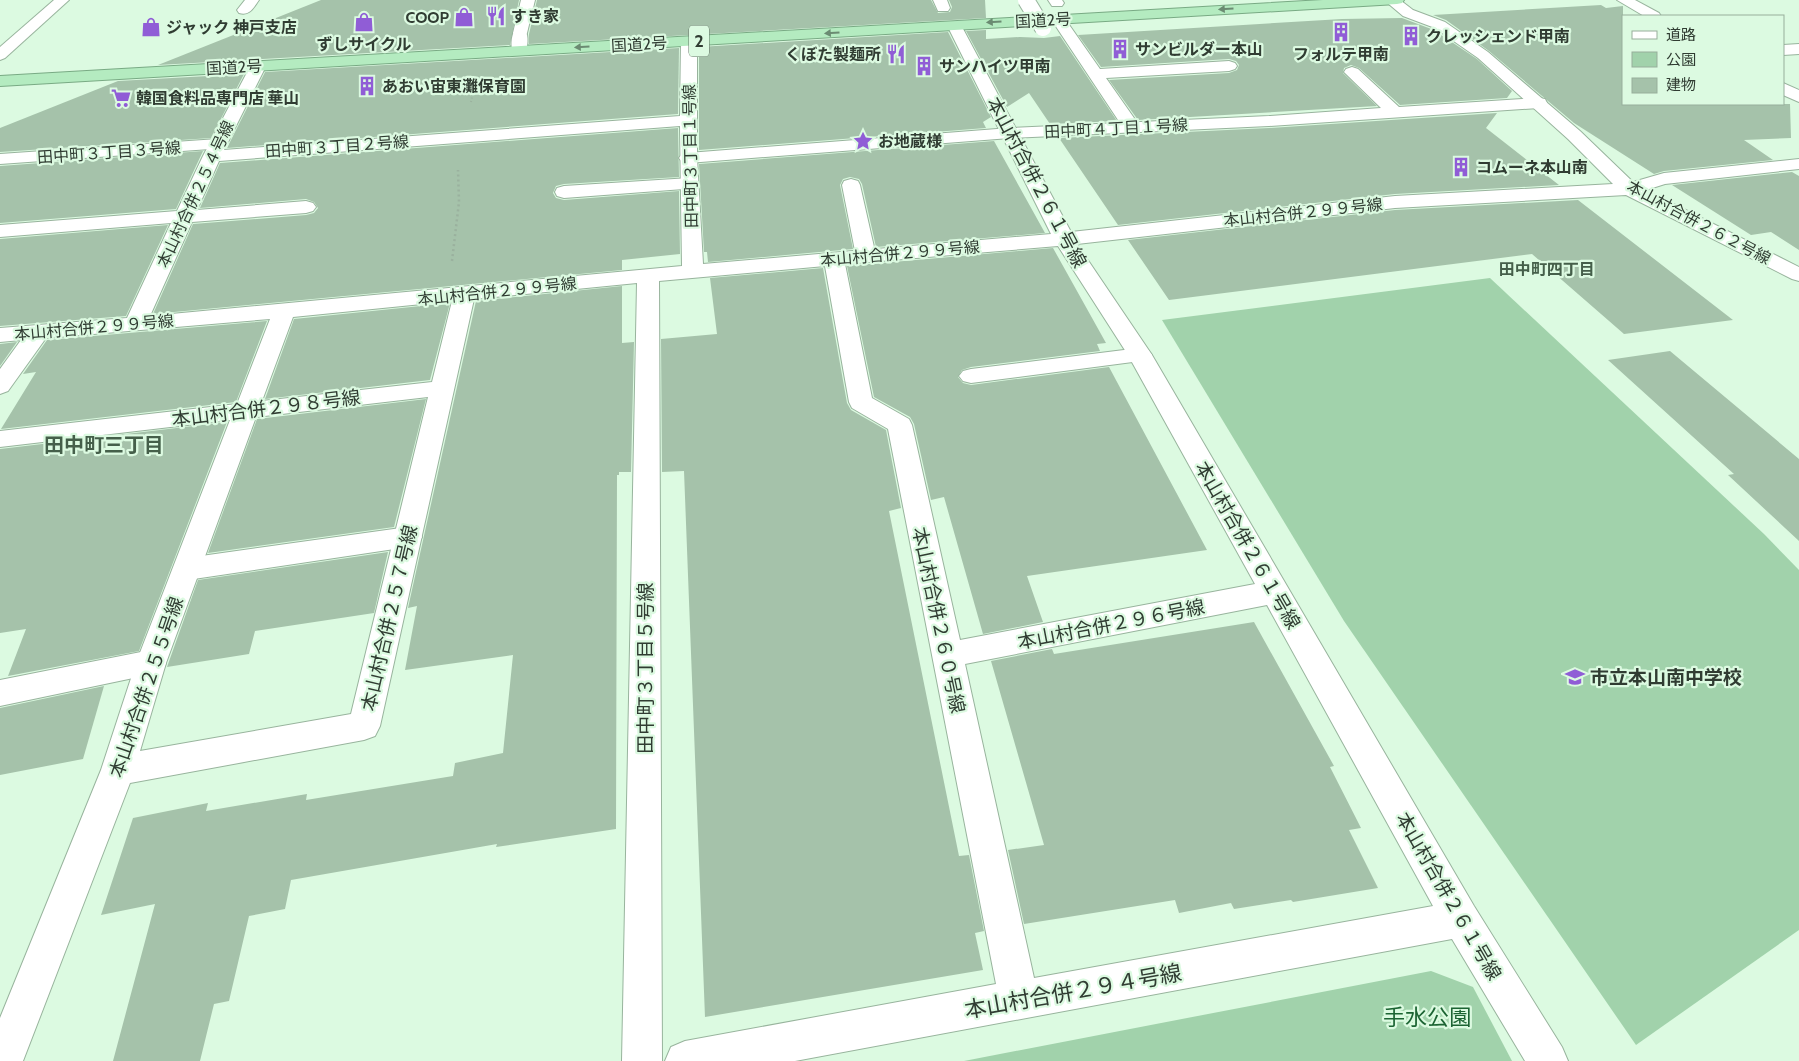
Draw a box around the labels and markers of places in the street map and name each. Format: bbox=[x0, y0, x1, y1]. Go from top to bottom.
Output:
restaurant icon: すき家 bbox=[485, 5, 507, 27]
shop icon: COOP bbox=[453, 6, 475, 28]
place label: すき家 bbox=[511, 7, 559, 26]
place label: COOP bbox=[406, 8, 449, 27]
shop icon: ずしサイクル bbox=[353, 11, 375, 33]
shop icon: ジャック 神戸支店 bbox=[140, 16, 162, 38]
place label: ジャック 神戸支店 bbox=[166, 18, 297, 37]
building icon: フォルテ甲南 bbox=[1330, 21, 1352, 43]
building icon: クレッシェンド甲南 bbox=[1400, 25, 1422, 47]
place label: クレッシェンド甲南 bbox=[1426, 27, 1570, 46]
place label: ずしサイクル bbox=[317, 35, 411, 54]
building icon: サンビルダー本山 bbox=[1109, 38, 1131, 60]
place label: サンビルダー本山 bbox=[1135, 40, 1263, 59]
restaurant icon: くぼた製麺所 bbox=[885, 43, 907, 65]
place label: くぼた製麺所 bbox=[785, 45, 881, 64]
place label: フォルテ甲南 bbox=[1293, 45, 1389, 64]
building icon: サンハイツ甲南 bbox=[913, 55, 935, 77]
place label: サンハイツ甲南 bbox=[939, 57, 1051, 76]
building icon: あおい宙東灘保育園 bbox=[356, 75, 378, 97]
place label: あおい宙東灘保育園 bbox=[382, 77, 526, 96]
supermarket icon: 韓国食料品専門店 華山 bbox=[110, 87, 132, 109]
place label: 韓国食料品専門店 華山 bbox=[136, 89, 300, 108]
place icon: お地蔵様 bbox=[852, 130, 874, 152]
place label: お地蔵様 bbox=[878, 132, 942, 151]
building icon: コムーネ本山南 bbox=[1450, 156, 1472, 178]
place label: コムーネ本山南 bbox=[1476, 158, 1588, 177]
school or university icon: 市立本山南中学校 bbox=[1564, 666, 1586, 688]
place label: 市立本山南中学校 bbox=[1590, 666, 1742, 689]

